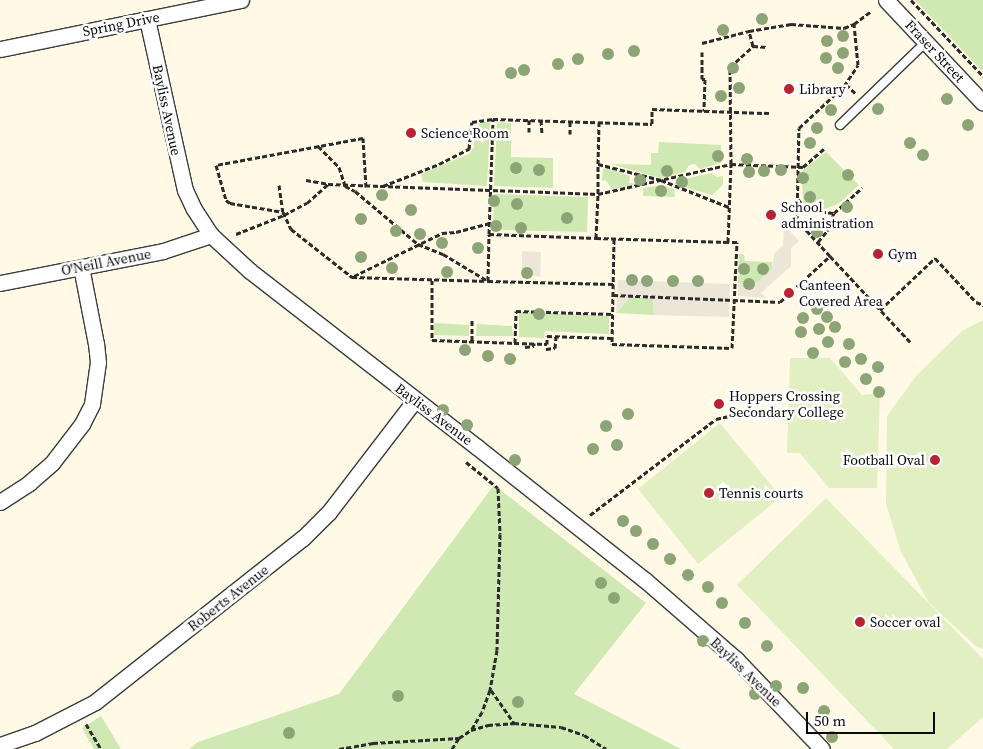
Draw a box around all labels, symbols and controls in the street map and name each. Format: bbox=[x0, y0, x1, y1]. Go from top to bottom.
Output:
street label: Spring Drive bbox=[81, 8, 161, 40]
street label: Fraser Street bbox=[902, 16, 968, 86]
street label: Bayliss Avenue bbox=[149, 63, 185, 157]
place label: Library bbox=[799, 81, 846, 97]
marker: Library bbox=[783, 83, 795, 95]
place label: Science Room bbox=[421, 125, 509, 141]
marker: Science Room bbox=[405, 127, 417, 139]
place label: School administration bbox=[781, 199, 874, 232]
marker: School administration bbox=[765, 209, 777, 221]
street label: O'Neill Avenue bbox=[60, 245, 152, 279]
place label: Gym bbox=[888, 246, 917, 262]
marker: Gym bbox=[872, 248, 884, 260]
place label: Canteen Covered Area bbox=[799, 277, 883, 310]
marker: Canteen Covered Area bbox=[783, 287, 795, 299]
street label: Bayliss Avenue bbox=[392, 379, 476, 449]
place label: Hoppers Crossing Secondary College bbox=[729, 388, 844, 421]
marker: Hoppers Crossing Secondary College bbox=[713, 398, 725, 410]
place label: Football Oval bbox=[843, 452, 925, 468]
marker: Football Oval bbox=[929, 454, 941, 466]
place label: Tennis courts bbox=[719, 485, 803, 501]
marker: Tennis courts bbox=[703, 487, 715, 499]
street label: Roberts Avenue bbox=[184, 561, 272, 635]
place label: Soccer oval bbox=[870, 614, 941, 630]
marker: Soccer oval bbox=[854, 616, 866, 628]
street label: Bayliss Avenue bbox=[707, 634, 785, 710]
scale bar bbox=[808, 702, 937, 734]
text: 50 m bbox=[814, 710, 846, 731]

